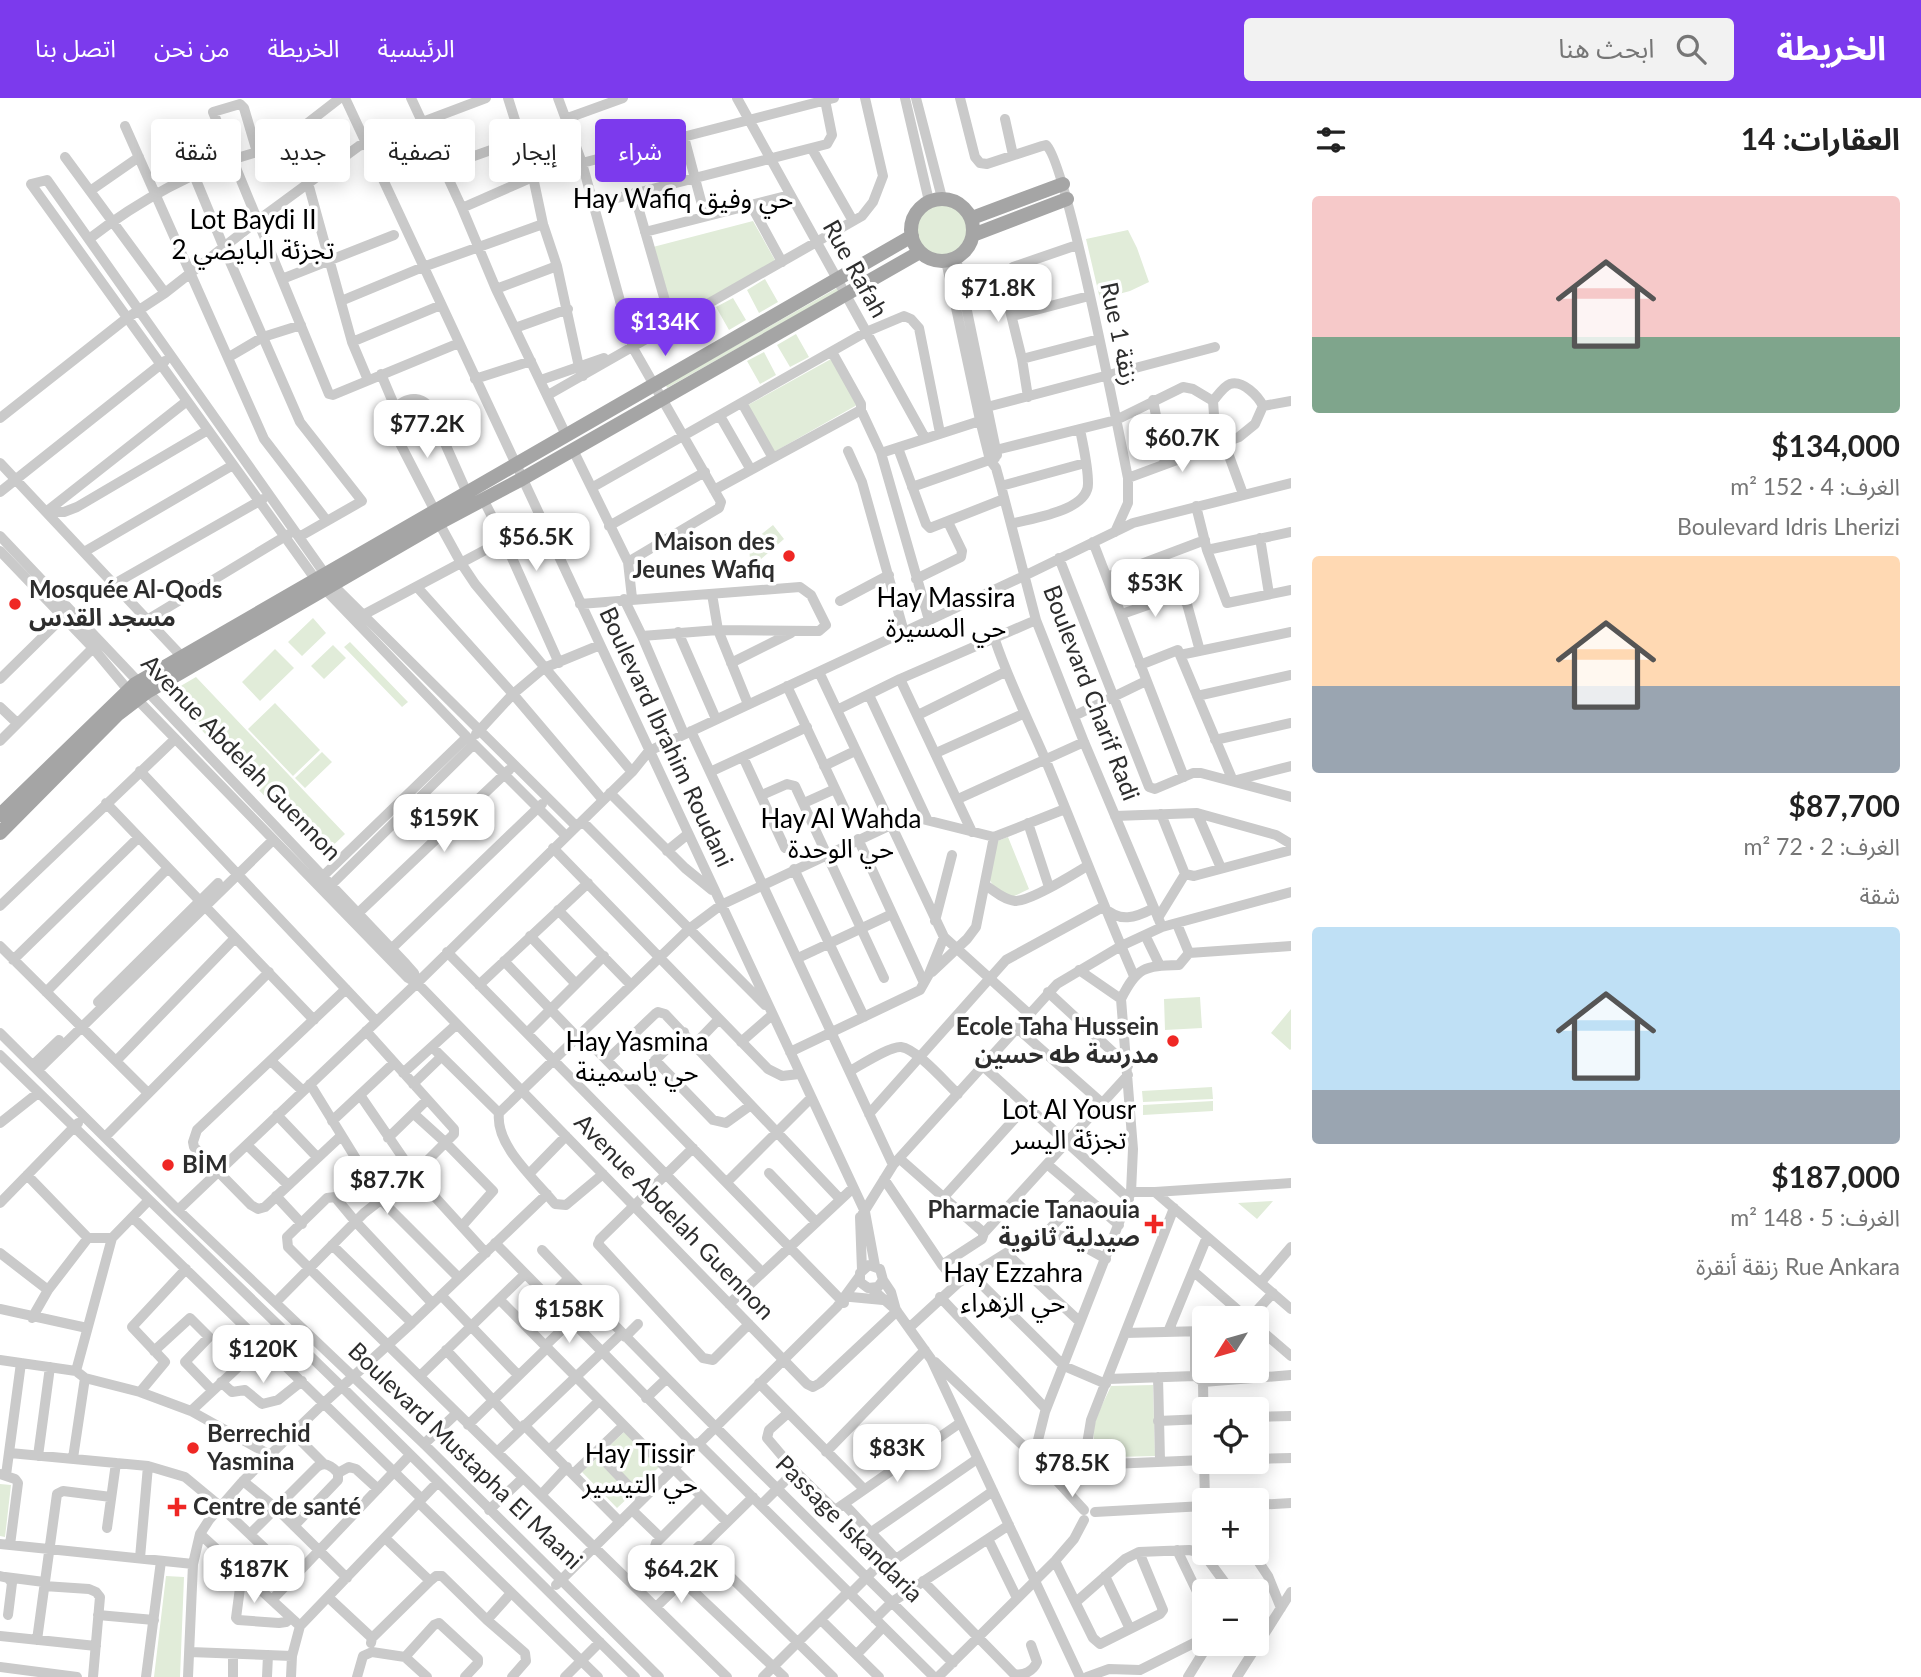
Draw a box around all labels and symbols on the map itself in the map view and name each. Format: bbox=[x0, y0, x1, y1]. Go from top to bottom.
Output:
district label: Hay Wafiq حي وفيق bbox=[573, 182, 793, 219]
district label: Lot Baydi II تجزئة البايضي 2 bbox=[172, 203, 334, 270]
street label: Rue Rafah bbox=[818, 214, 895, 322]
pin: $71.8K bbox=[941, 264, 1055, 324]
street label: Rue 1 زنقة bbox=[1094, 279, 1146, 388]
pin: $134K bbox=[616, 299, 714, 358]
pin: $77.2K bbox=[370, 400, 484, 460]
pin: $60.7K bbox=[1125, 414, 1239, 474]
pin: $56.5K bbox=[479, 514, 593, 573]
place label: Maison des Jeunes Wafiq bbox=[632, 526, 775, 583]
marker: Maison des Jeunes Wafiq bbox=[781, 548, 797, 564]
pin: $53K bbox=[1114, 560, 1196, 619]
place label: Mosquée Al-Qods مسجد القدس bbox=[29, 574, 222, 632]
district label: Hay Massira حي المسيرة bbox=[876, 581, 1016, 648]
street label: Boulevard Charif Radi bbox=[1038, 581, 1147, 804]
marker: Mosquée Al-Qods مسجد القدس bbox=[7, 596, 23, 612]
street label: Boulevard Ibrahim Roudani bbox=[594, 602, 740, 871]
street label: Avenue Abdelah Guennon bbox=[136, 648, 348, 866]
pin: $159K bbox=[395, 794, 493, 854]
district label: Hay Al Wahda حي الوحدة bbox=[761, 802, 921, 869]
place label: Ecole Taha Hussein مدرسة طه حسين bbox=[956, 1011, 1159, 1069]
district label: Hay Yasmina حي ياسمينة bbox=[565, 1025, 709, 1092]
marker: Ecole Taha Hussein مدرسة طه حسين bbox=[1165, 1033, 1181, 1049]
district label: Lot Al Yousr تجزئة اليسر bbox=[1002, 1093, 1137, 1155]
street label: Avenue Abdelah Guennon bbox=[569, 1107, 781, 1325]
place label: BİM bbox=[182, 1149, 228, 1178]
pin: $87.7K bbox=[330, 1156, 444, 1216]
marker: BİM bbox=[160, 1157, 176, 1173]
place label: Pharmacie Tanaouia صيدلية ثانوية bbox=[927, 1194, 1140, 1252]
marker: Pharmacie Tanaouia صيدلية ثانوية bbox=[1146, 1216, 1162, 1232]
district label: Hay Ezzahra حي الزهراء bbox=[943, 1256, 1083, 1323]
pin: $158K bbox=[520, 1286, 618, 1345]
north arrow bbox=[1192, 1306, 1269, 1382]
pin: $120K bbox=[214, 1326, 312, 1385]
street label: Boulevard Mustapha El Maani bbox=[343, 1335, 589, 1574]
place label: Berrechid Yasmina bbox=[206, 1418, 311, 1475]
pin: $83K bbox=[856, 1424, 938, 1484]
district label: Hay Tissir حي التيسير bbox=[581, 1437, 698, 1504]
marker: Berrechid Yasmina bbox=[185, 1440, 201, 1456]
pin: $78.5K bbox=[1015, 1440, 1129, 1499]
street label: Passage Iskandaria bbox=[771, 1448, 930, 1607]
place label: Centre de santé bbox=[193, 1491, 361, 1520]
marker: Centre de santé bbox=[167, 1497, 187, 1517]
pin: $187K bbox=[205, 1546, 303, 1605]
pin: $64.2K bbox=[624, 1546, 738, 1605]

